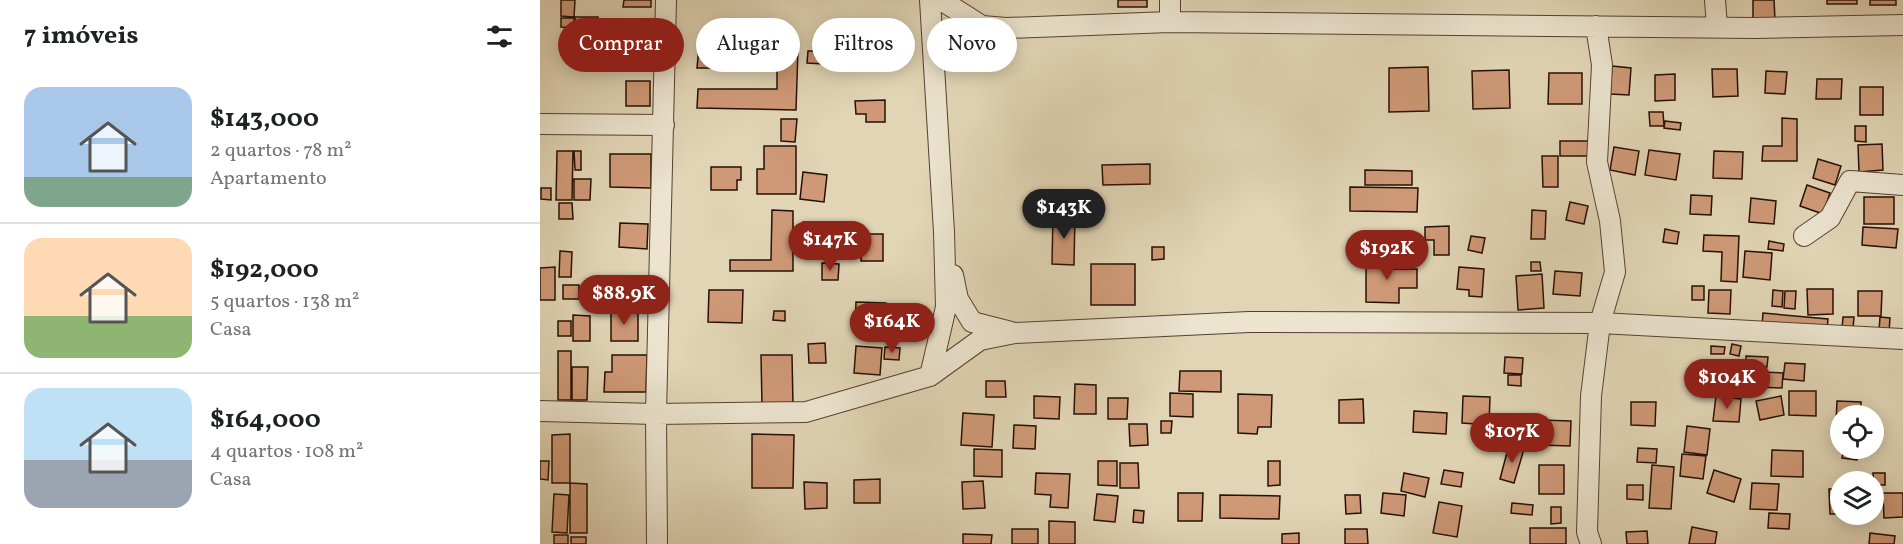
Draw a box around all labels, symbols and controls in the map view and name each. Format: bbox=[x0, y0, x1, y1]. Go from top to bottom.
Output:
text: 7 imóveis bbox=[24, 18, 139, 54]
chip: Comprar bbox=[558, 18, 684, 72]
chip: Alugar bbox=[696, 18, 800, 72]
chip: Filtros bbox=[812, 18, 915, 72]
chip: Novo bbox=[927, 18, 1017, 72]
icon: filters bbox=[483, 20, 516, 53]
text: $143,000 bbox=[210, 101, 319, 137]
icon: home bbox=[72, 111, 144, 183]
text: 2 quartos · 78 m² bbox=[210, 137, 352, 165]
text: Apartamento bbox=[210, 165, 327, 193]
pin: $143K bbox=[1022, 189, 1106, 240]
text: $143K bbox=[1036, 194, 1092, 222]
pin: $147K bbox=[788, 221, 872, 272]
text: $147K bbox=[802, 226, 858, 254]
pin: $192K bbox=[1345, 230, 1429, 281]
text: $192K bbox=[1359, 235, 1415, 263]
text: $192,000 bbox=[210, 252, 319, 288]
icon: home bbox=[72, 262, 144, 334]
pin: $88.9K bbox=[575, 275, 673, 326]
text: $88.9K bbox=[592, 280, 656, 308]
text: 5 quartos · 138 m² bbox=[210, 288, 359, 316]
pin: $164K bbox=[850, 303, 934, 354]
text: $164K bbox=[864, 308, 920, 336]
text: Casa bbox=[210, 316, 252, 344]
pin: $104K bbox=[1685, 359, 1769, 410]
text: $104K bbox=[1698, 364, 1756, 392]
text: $164,000 bbox=[210, 402, 321, 438]
map controls bbox=[1830, 405, 1884, 525]
button: locate bbox=[1830, 405, 1884, 459]
icon: home bbox=[72, 412, 144, 484]
pin: $107K bbox=[1470, 413, 1554, 464]
text: $107K bbox=[1484, 418, 1540, 446]
text: 4 quartos · 108 m² bbox=[210, 438, 363, 466]
text: Casa bbox=[210, 466, 252, 494]
button: layers bbox=[1830, 471, 1884, 525]

